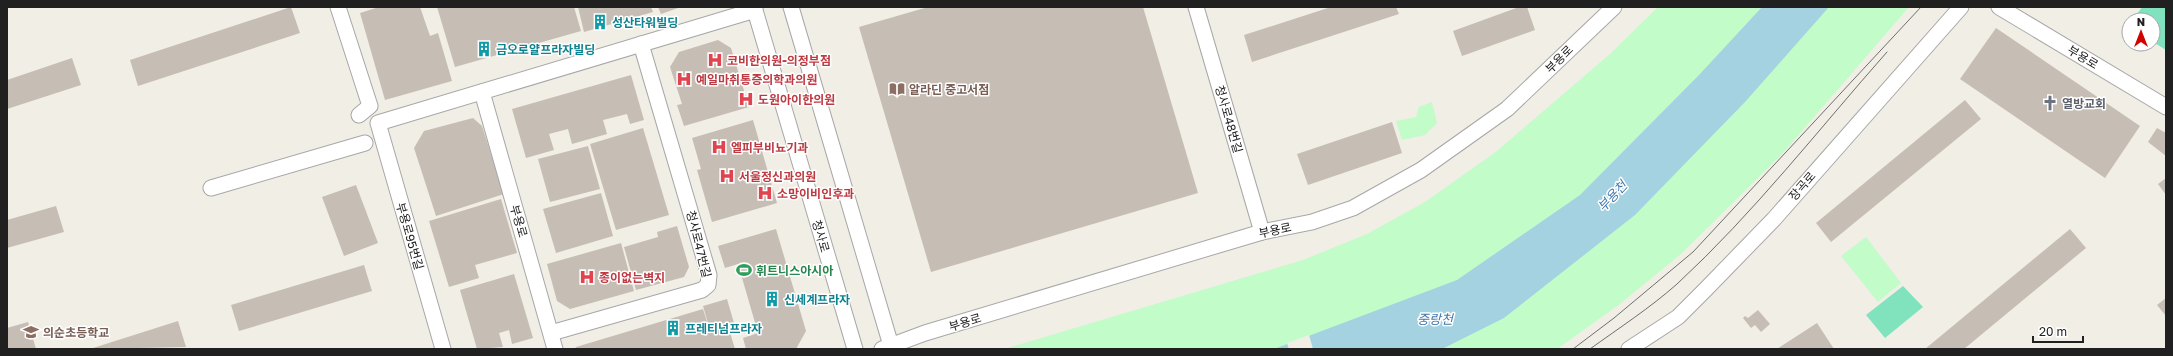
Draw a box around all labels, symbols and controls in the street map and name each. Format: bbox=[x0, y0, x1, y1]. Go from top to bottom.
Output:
north arrow bbox=[2121, 12, 2161, 52]
building icon: 성산타워빌딩 bbox=[591, 13, 609, 31]
place label: 성산타워빌딩 bbox=[612, 15, 678, 30]
text: N bbox=[2137, 15, 2145, 28]
building icon: 금오로얄프라자빌딩 bbox=[475, 40, 493, 58]
place label: 금오로얄프라자빌딩 bbox=[496, 42, 595, 57]
street label: 부용로 bbox=[1542, 42, 1576, 76]
street label: 부용로 bbox=[2065, 42, 2101, 72]
hospital icon: 코비한의원-의정부점 bbox=[706, 51, 724, 69]
place label: 코비한의원-의정부점 bbox=[727, 53, 831, 68]
hospital icon: 예일마취통증의학과의원 bbox=[675, 70, 693, 88]
place label: 예일마취통증의학과의원 bbox=[696, 72, 817, 87]
library icon: 알라딘 중고서점 bbox=[888, 80, 906, 98]
place label: 알라딘 중고서점 bbox=[909, 82, 989, 97]
street label: 청사로48번길 bbox=[1212, 83, 1246, 155]
hospital icon: 도원아이한의원 bbox=[737, 90, 755, 108]
place label: 도원아이한의원 bbox=[758, 92, 835, 107]
church icon: 열방교회 bbox=[2041, 94, 2059, 112]
place label: 열방교회 bbox=[2062, 96, 2106, 111]
hospital icon: 엘피부비뇨기과 bbox=[710, 138, 728, 156]
place label: 엘피부비뇨기과 bbox=[731, 140, 808, 155]
hospital icon: 서울정신과의원 bbox=[718, 167, 736, 185]
place label: 서울정신과의원 bbox=[739, 169, 816, 184]
street label: 장곡로 bbox=[1785, 169, 1819, 203]
water label: 부용천 bbox=[1594, 177, 1631, 215]
hospital icon: 소망이비인후과 bbox=[756, 184, 774, 202]
place label: 소망이비인후과 bbox=[777, 186, 854, 201]
street label: 부용로95번길 bbox=[393, 201, 427, 271]
street label: 부용로 bbox=[507, 203, 531, 239]
street label: 청사로47번길 bbox=[683, 209, 715, 279]
street label: 청사로 bbox=[809, 218, 833, 254]
street label: 부용로 bbox=[1257, 219, 1293, 241]
sports icon: 휘트니스아시아 bbox=[735, 261, 753, 279]
place label: 휘트니스아시아 bbox=[756, 263, 833, 278]
hospital icon: 종이없는벽지 bbox=[578, 268, 596, 286]
place label: 종이없는벽지 bbox=[599, 270, 665, 285]
building icon: 신세계프라자 bbox=[763, 290, 781, 308]
place label: 신세계프라자 bbox=[784, 292, 850, 307]
street label: 부용로 bbox=[947, 310, 983, 334]
water label: 중랑천 bbox=[1417, 311, 1454, 327]
scale bar bbox=[2033, 318, 2083, 344]
building icon: 프레티넘프라자 bbox=[664, 319, 682, 337]
place label: 프레티넘프라자 bbox=[685, 321, 762, 336]
school or university icon: 의순초등학교 bbox=[22, 323, 40, 341]
text: 20 m bbox=[2039, 324, 2067, 339]
place label: 의순초등학교 bbox=[43, 325, 109, 340]

